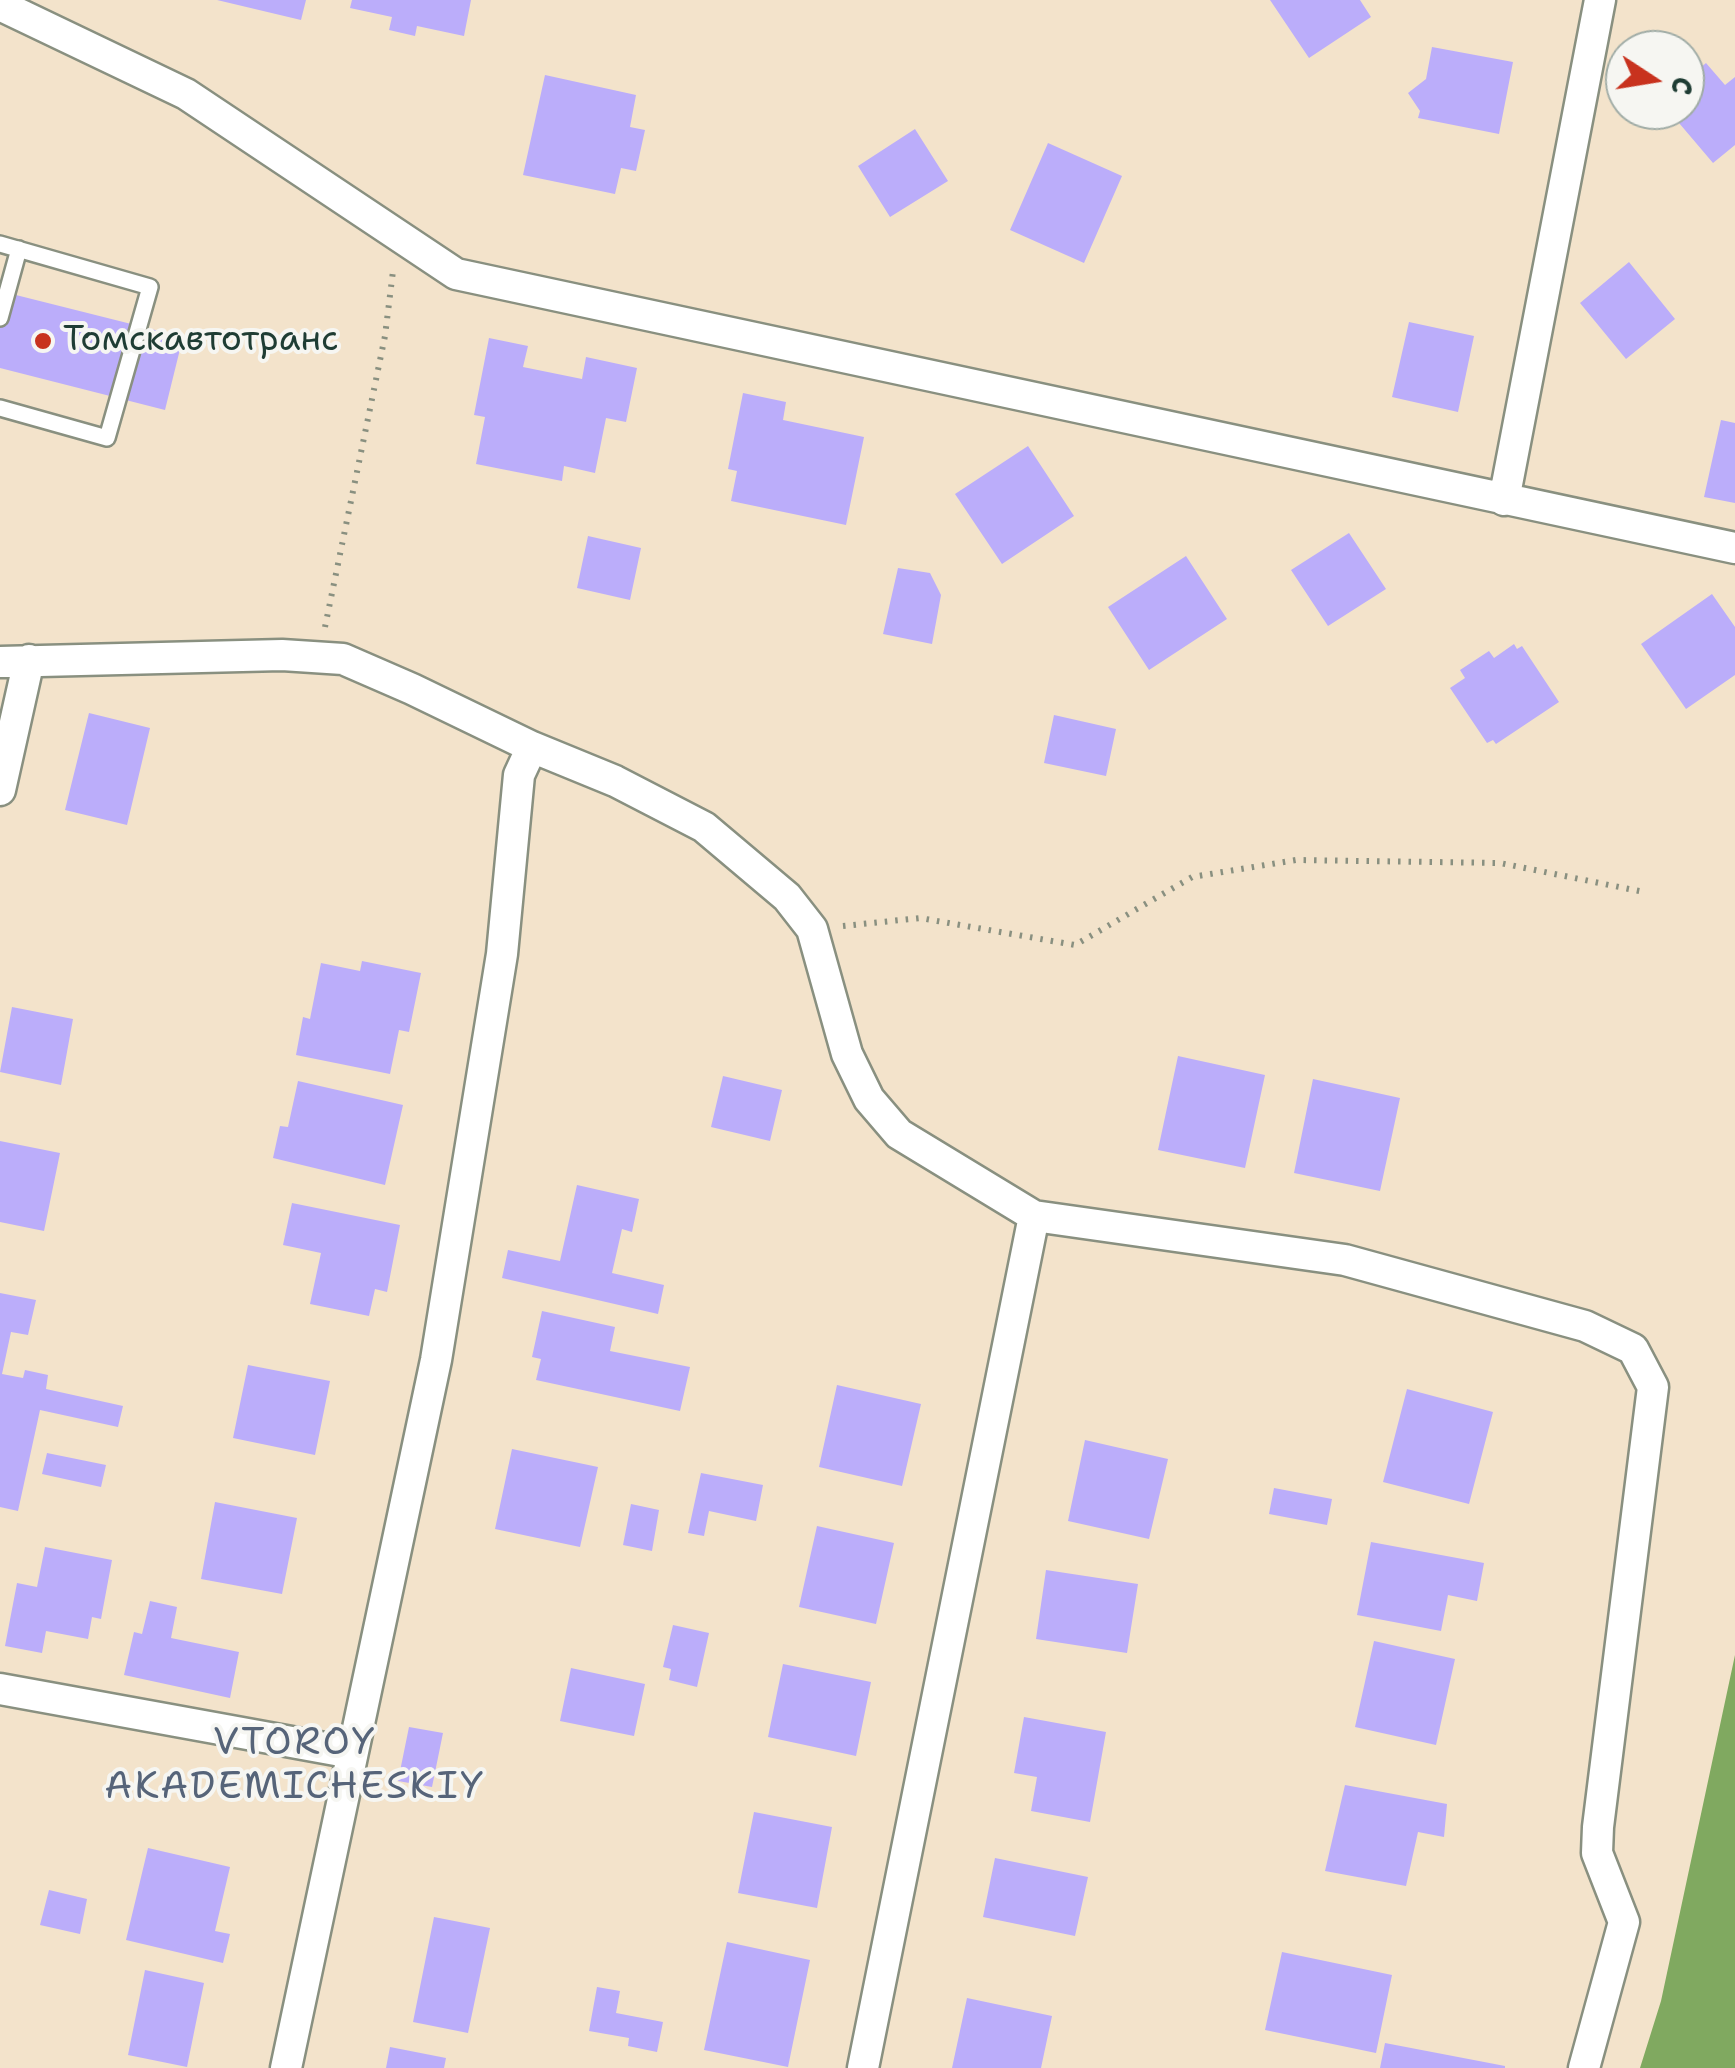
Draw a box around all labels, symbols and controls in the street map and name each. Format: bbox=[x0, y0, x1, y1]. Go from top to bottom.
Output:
north arrow bbox=[1605, 30, 1705, 130]
text: С bbox=[1662, 73, 1703, 98]
place label: Томскавтотранс bbox=[63, 320, 339, 362]
marker: Томскавтотранс bbox=[32, 330, 54, 352]
district label: VTOROY AKADEMICHESKIY bbox=[104, 1721, 486, 1810]

